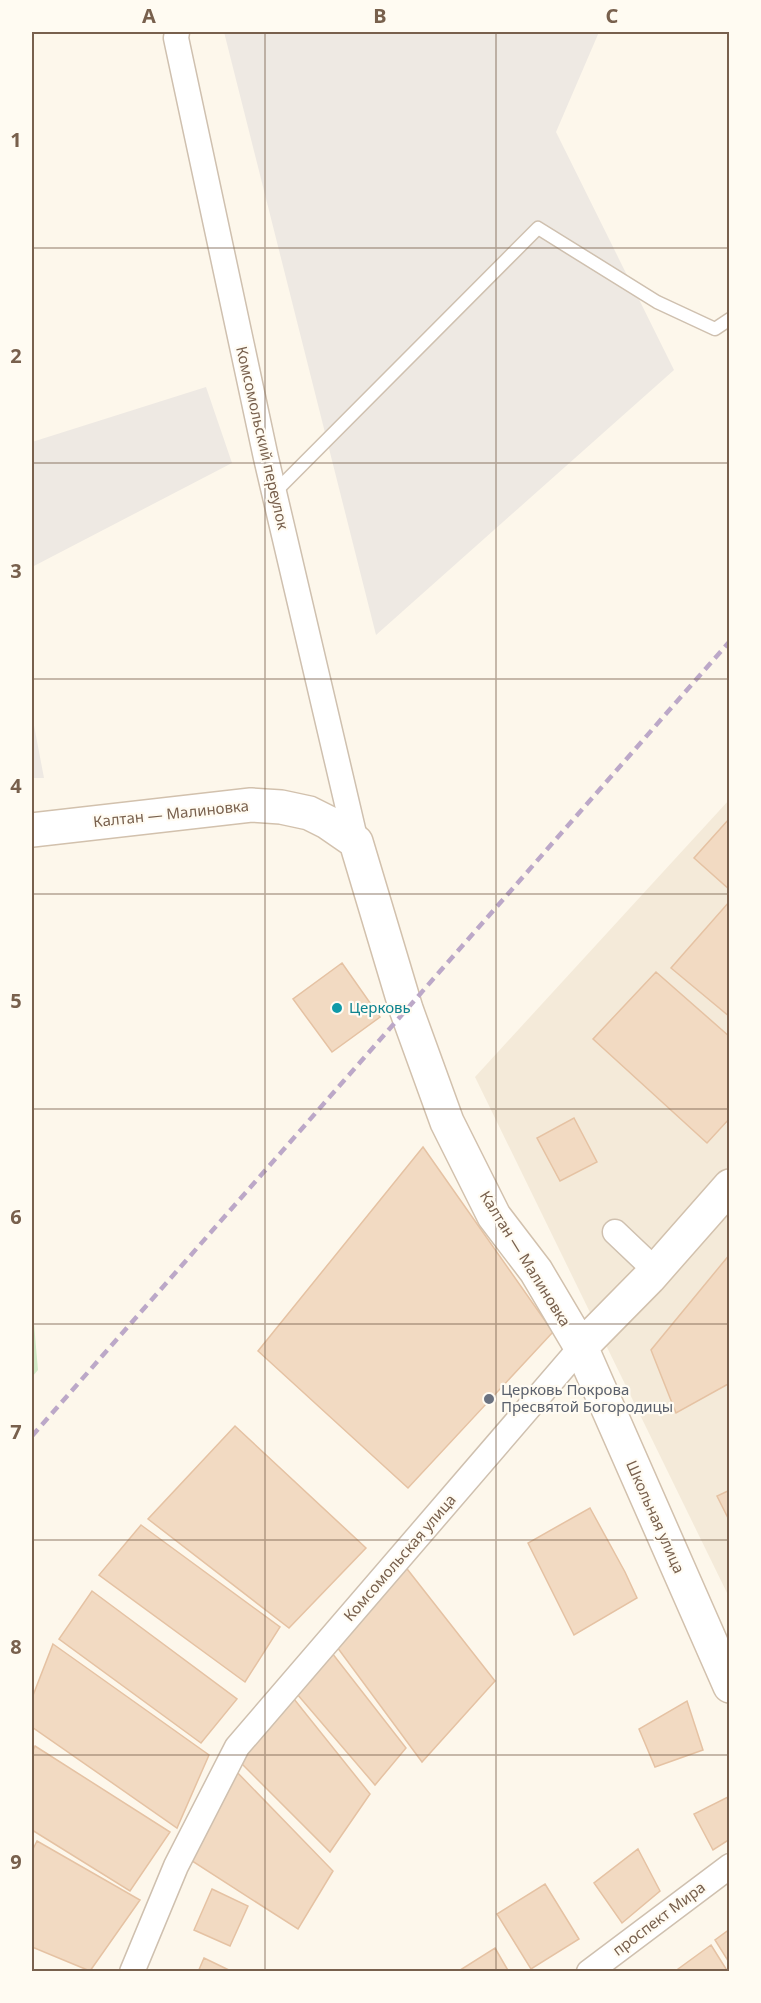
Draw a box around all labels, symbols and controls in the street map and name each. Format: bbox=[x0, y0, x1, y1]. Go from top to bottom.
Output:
text: A bbox=[142, 2, 156, 29]
text: B bbox=[373, 2, 387, 29]
text: C bbox=[606, 2, 619, 29]
text: 1 bbox=[10, 126, 22, 153]
text: 2 bbox=[10, 342, 22, 369]
street label: Комсомольский переулок bbox=[232, 344, 294, 532]
text: 3 bbox=[10, 557, 22, 584]
text: 4 bbox=[10, 772, 22, 799]
street label: Калтан — Малиновка bbox=[92, 795, 250, 831]
text: 5 bbox=[10, 987, 22, 1014]
place label: Церковь bbox=[349, 997, 411, 1017]
marker: Церковь bbox=[330, 1001, 344, 1015]
street label: Калтан — Малиновка bbox=[476, 1187, 576, 1330]
text: 6 bbox=[10, 1203, 22, 1230]
place label: Церковь Покрова Пресвятой Богородицы bbox=[501, 1379, 673, 1416]
marker: Церковь Покрова Пресвятой Богородицы bbox=[482, 1392, 496, 1406]
text: 7 bbox=[10, 1418, 22, 1445]
street label: Школьная улица bbox=[622, 1457, 690, 1576]
street label: Комсомольская улица bbox=[339, 1490, 460, 1625]
text: 8 bbox=[10, 1633, 22, 1660]
text: 9 bbox=[10, 1848, 22, 1875]
street label: проспект Мира bbox=[608, 1877, 709, 1960]

